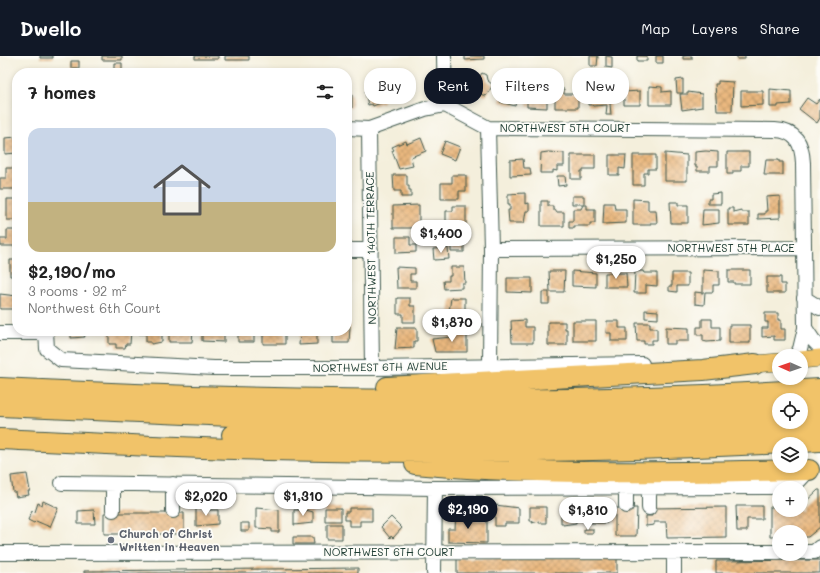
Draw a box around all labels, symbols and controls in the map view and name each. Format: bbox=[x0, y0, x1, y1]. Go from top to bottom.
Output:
text: Dwello bbox=[20, 16, 81, 41]
text: Map bbox=[641, 19, 670, 38]
text: Layers bbox=[692, 19, 738, 38]
text: Share bbox=[760, 19, 800, 38]
chip: Buy bbox=[364, 68, 416, 104]
chip: Rent bbox=[424, 68, 483, 104]
chip: Filters bbox=[491, 68, 564, 104]
chip: New bbox=[572, 68, 629, 104]
text: 7 homes bbox=[28, 81, 96, 103]
icon: filters bbox=[314, 81, 336, 103]
street label: NORTHWEST 5TH COURT bbox=[500, 120, 630, 135]
icon: home bbox=[146, 154, 218, 226]
street label: NORTHWEST 140TH TERRACE bbox=[362, 171, 379, 325]
pin: $1,400 bbox=[408, 220, 474, 254]
text: $1,400 bbox=[420, 224, 462, 241]
street label: NORTHWEST 5TH PLACE bbox=[667, 240, 795, 255]
pin: $1,250 bbox=[583, 246, 649, 280]
text: $1,250 bbox=[595, 250, 637, 267]
text: $2,190/mo bbox=[28, 260, 116, 282]
text: 3 rooms · 92 m² bbox=[28, 282, 127, 299]
text: Northwest 6th Court bbox=[28, 299, 161, 316]
pin: $1,870 bbox=[419, 309, 485, 343]
text: $1,870 bbox=[431, 313, 473, 330]
north arrow bbox=[772, 349, 808, 385]
map controls bbox=[772, 349, 808, 561]
street label: NORTHWEST 6TH AVENUE bbox=[312, 358, 448, 375]
button: locate bbox=[772, 393, 808, 429]
button: layers bbox=[772, 437, 808, 473]
button: + bbox=[772, 481, 808, 517]
pin: $2,020 bbox=[173, 483, 239, 517]
pin: $1,310 bbox=[270, 483, 336, 517]
text: $2,020 bbox=[184, 487, 228, 504]
text: $1,310 bbox=[283, 487, 323, 504]
pin: $2,190 bbox=[435, 496, 501, 530]
pin: $1,810 bbox=[555, 497, 621, 531]
text: $2,190 bbox=[447, 500, 489, 517]
text: $1,810 bbox=[568, 501, 608, 518]
button: − bbox=[772, 525, 808, 561]
place label: Church of Christ Written in Heaven bbox=[119, 526, 219, 554]
marker: Church of Christ Written in Heaven bbox=[106, 535, 116, 545]
street label: NORTHWEST 6TH COURT bbox=[324, 544, 454, 559]

